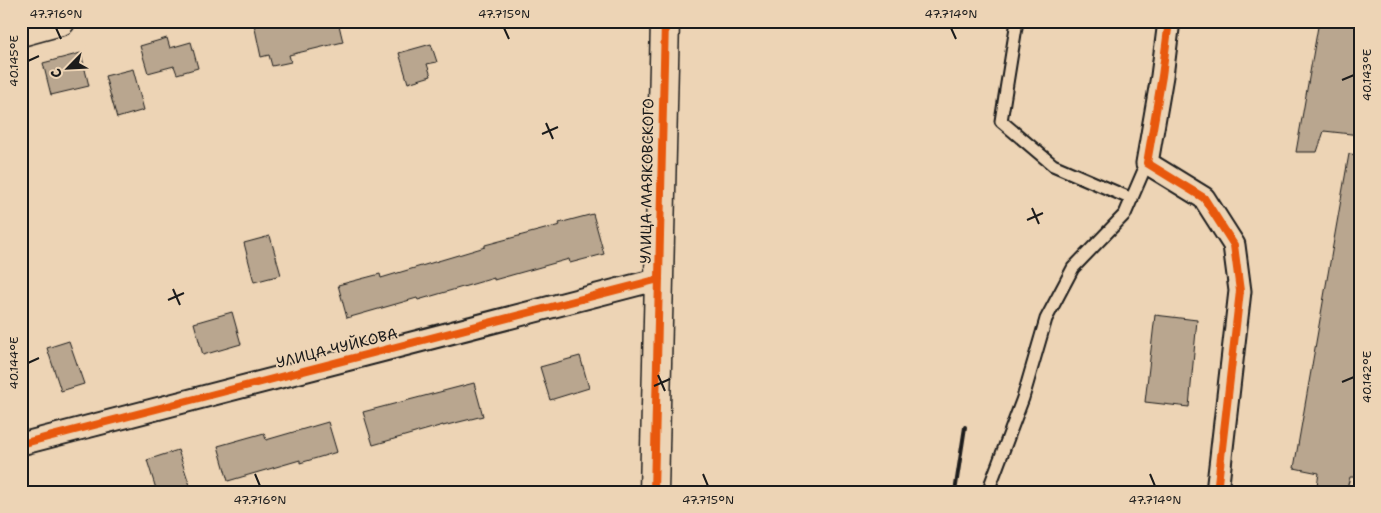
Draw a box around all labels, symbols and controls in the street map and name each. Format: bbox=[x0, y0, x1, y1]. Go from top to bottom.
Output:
text: 47.716°N bbox=[29, 6, 83, 22]
text: 47.715°N bbox=[478, 6, 530, 22]
text: 47.714°N bbox=[925, 6, 977, 22]
text: 40.145°E bbox=[6, 35, 22, 87]
north arrow bbox=[42, 42, 92, 92]
text: 40.143°E bbox=[1359, 49, 1375, 101]
text: С bbox=[46, 66, 66, 81]
street label: УЛИЦА МАЯКОВСКОГО bbox=[636, 98, 658, 264]
street label: УЛИЦА ЧУЙКОВА bbox=[274, 322, 400, 373]
text: 40.144°E bbox=[6, 337, 22, 389]
text: 40.142°E bbox=[1359, 351, 1375, 403]
text: 47.716°N bbox=[233, 492, 287, 508]
text: 47.715°N bbox=[682, 492, 734, 508]
text: 47.714°N bbox=[1129, 492, 1181, 508]

